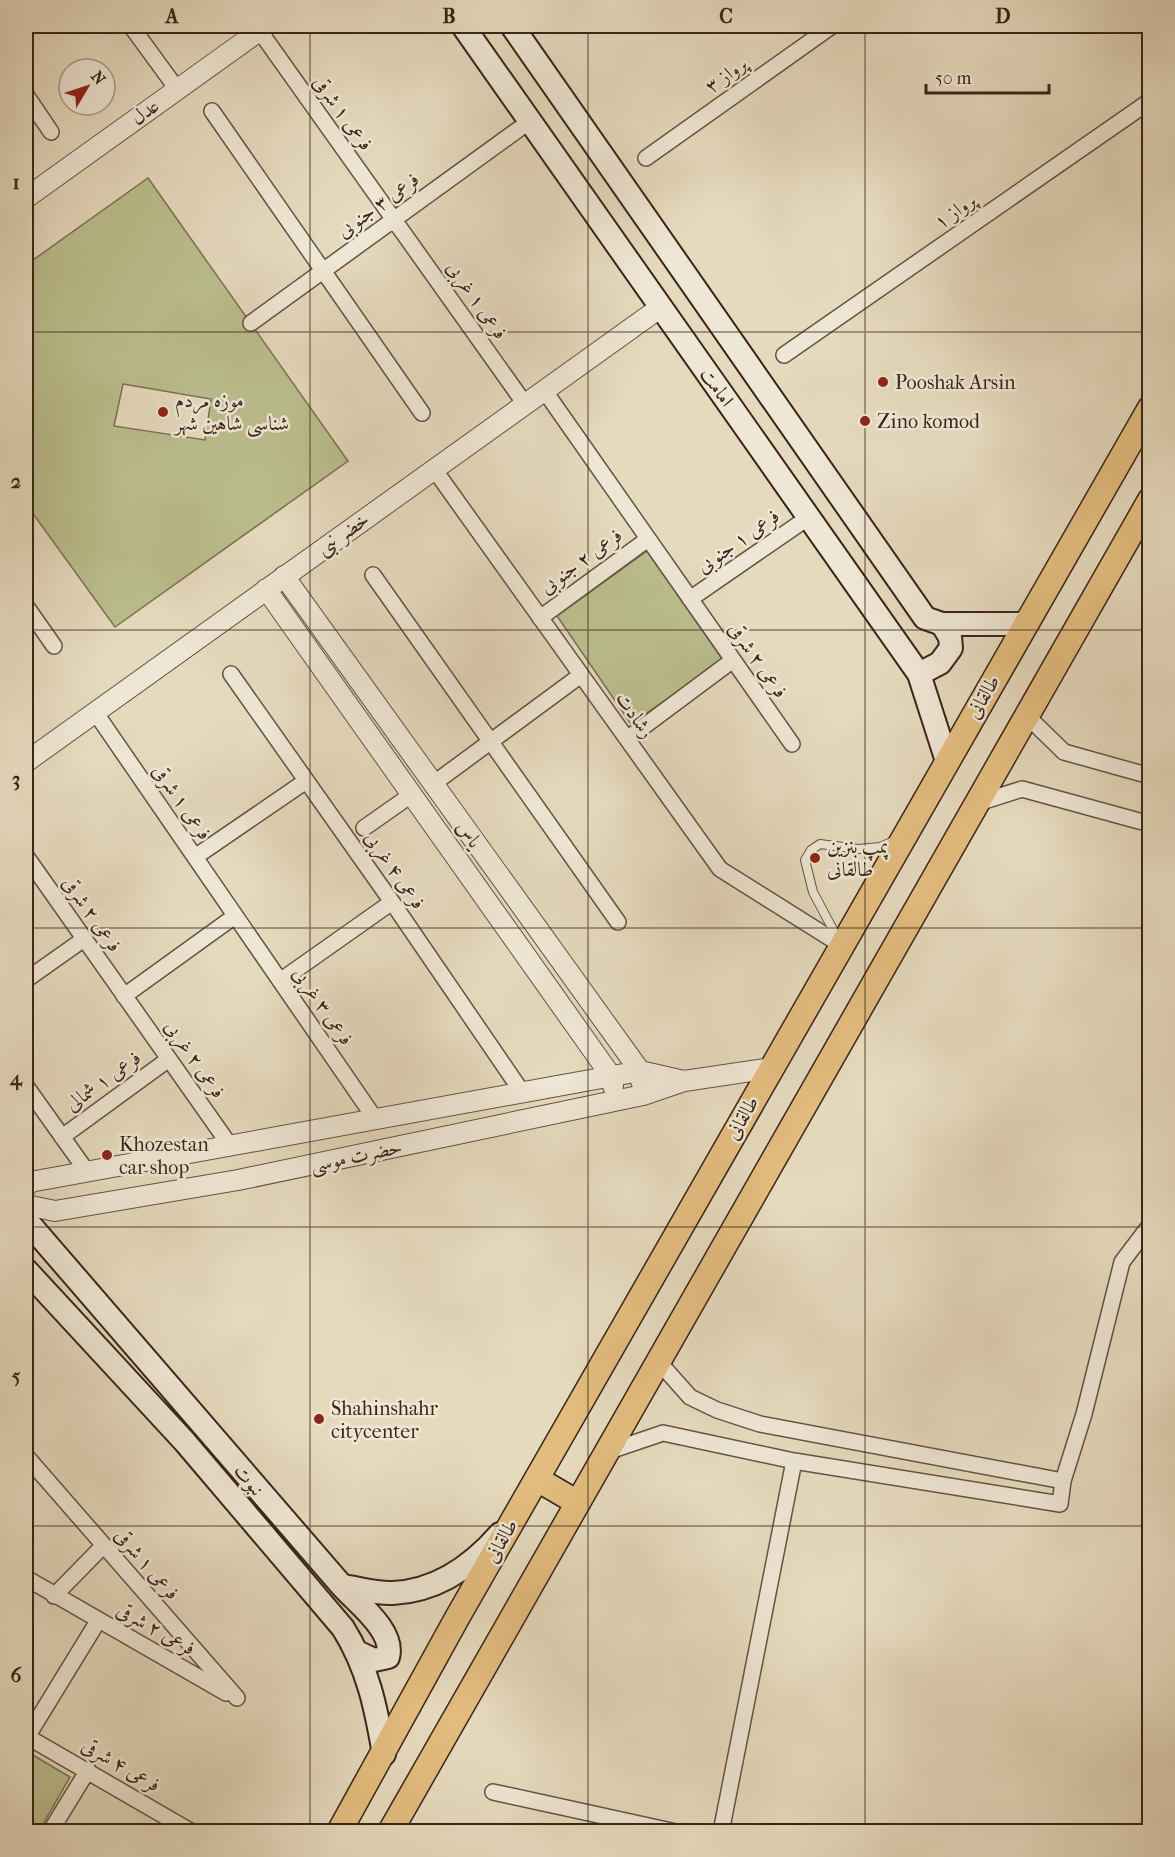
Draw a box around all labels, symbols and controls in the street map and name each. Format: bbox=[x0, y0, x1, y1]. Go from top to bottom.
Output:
text: A bbox=[164, 5, 180, 28]
text: B bbox=[442, 5, 456, 28]
text: C bbox=[719, 5, 733, 28]
text: D bbox=[995, 5, 1011, 28]
street label: پرواز ۳ bbox=[701, 51, 754, 99]
north arrow bbox=[57, 57, 117, 117]
scale bar bbox=[926, 57, 1049, 95]
text: N bbox=[87, 67, 110, 89]
text: 50 m bbox=[935, 68, 972, 89]
street label: فرعی ۱ شرقی bbox=[307, 71, 378, 156]
street label: عدل bbox=[126, 94, 164, 130]
street label: فرعی ۳ جنوبی bbox=[333, 168, 425, 245]
text: 1 bbox=[12, 171, 20, 194]
street label: پرواز ۱ bbox=[930, 187, 984, 235]
street label: فرعی ۱ غربی bbox=[439, 257, 512, 345]
street label: امامت bbox=[695, 363, 739, 411]
place label: Pooshak Arsin bbox=[895, 371, 1016, 394]
marker: Pooshak Arsin bbox=[876, 375, 890, 389]
place label: موزه مردم شناسی شاهین شهر bbox=[173, 389, 289, 438]
marker: موزه مردم شناسی شاهین شهر bbox=[156, 405, 170, 419]
place label: Zino komod bbox=[877, 410, 981, 433]
marker: Zino komod bbox=[858, 414, 872, 428]
text: 2 bbox=[11, 470, 21, 493]
street label: فرعی ۱ جنوبی bbox=[692, 504, 786, 580]
street label: خضر نبی bbox=[312, 507, 375, 563]
street label: فرعی ۲ جنوبی bbox=[536, 524, 628, 601]
street label: فرعی ۲ شرقی bbox=[722, 618, 792, 703]
street label: طالقانی bbox=[961, 671, 1005, 723]
street label: رشادت bbox=[611, 687, 659, 743]
street label: فرعی ۱ شرقی bbox=[146, 760, 216, 845]
text: 3 bbox=[12, 768, 20, 791]
street label: یاس bbox=[451, 816, 487, 854]
street label: فرعی ۴ غربی bbox=[357, 827, 430, 915]
place label: پمپ بنزین طالقانی bbox=[827, 835, 889, 881]
marker: پمپ بنزین طالقانی bbox=[808, 851, 822, 865]
street label: فرعی ۲ شرقی bbox=[56, 872, 126, 957]
street label: فرعی ۳ غربی bbox=[285, 963, 358, 1051]
street label: فرعی ۲ غربی bbox=[157, 1016, 230, 1104]
street label: فرعی ۱‍ شمالی bbox=[61, 1046, 146, 1117]
text: 4 bbox=[9, 1067, 23, 1091]
street label: طالقانی bbox=[720, 1092, 764, 1144]
place label: Khozestan car shop bbox=[119, 1133, 209, 1179]
street label: حضرت موسی bbox=[308, 1135, 405, 1180]
marker: Khozestan car shop bbox=[100, 1148, 114, 1162]
text: 5 bbox=[12, 1365, 21, 1388]
place label: Shahinshahr citycenter bbox=[331, 1397, 439, 1443]
marker: Shahinshahr citycenter bbox=[312, 1412, 326, 1426]
street label: نبوت bbox=[228, 1460, 269, 1501]
street label: طالقانی bbox=[479, 1515, 523, 1567]
street label: فرعی ۱ شرقی bbox=[108, 1524, 184, 1606]
street label: فرعی ۲ شرقی bbox=[112, 1598, 199, 1662]
text: 6 bbox=[11, 1664, 23, 1687]
street label: فرعی ۴ شرقی bbox=[77, 1733, 164, 1798]

